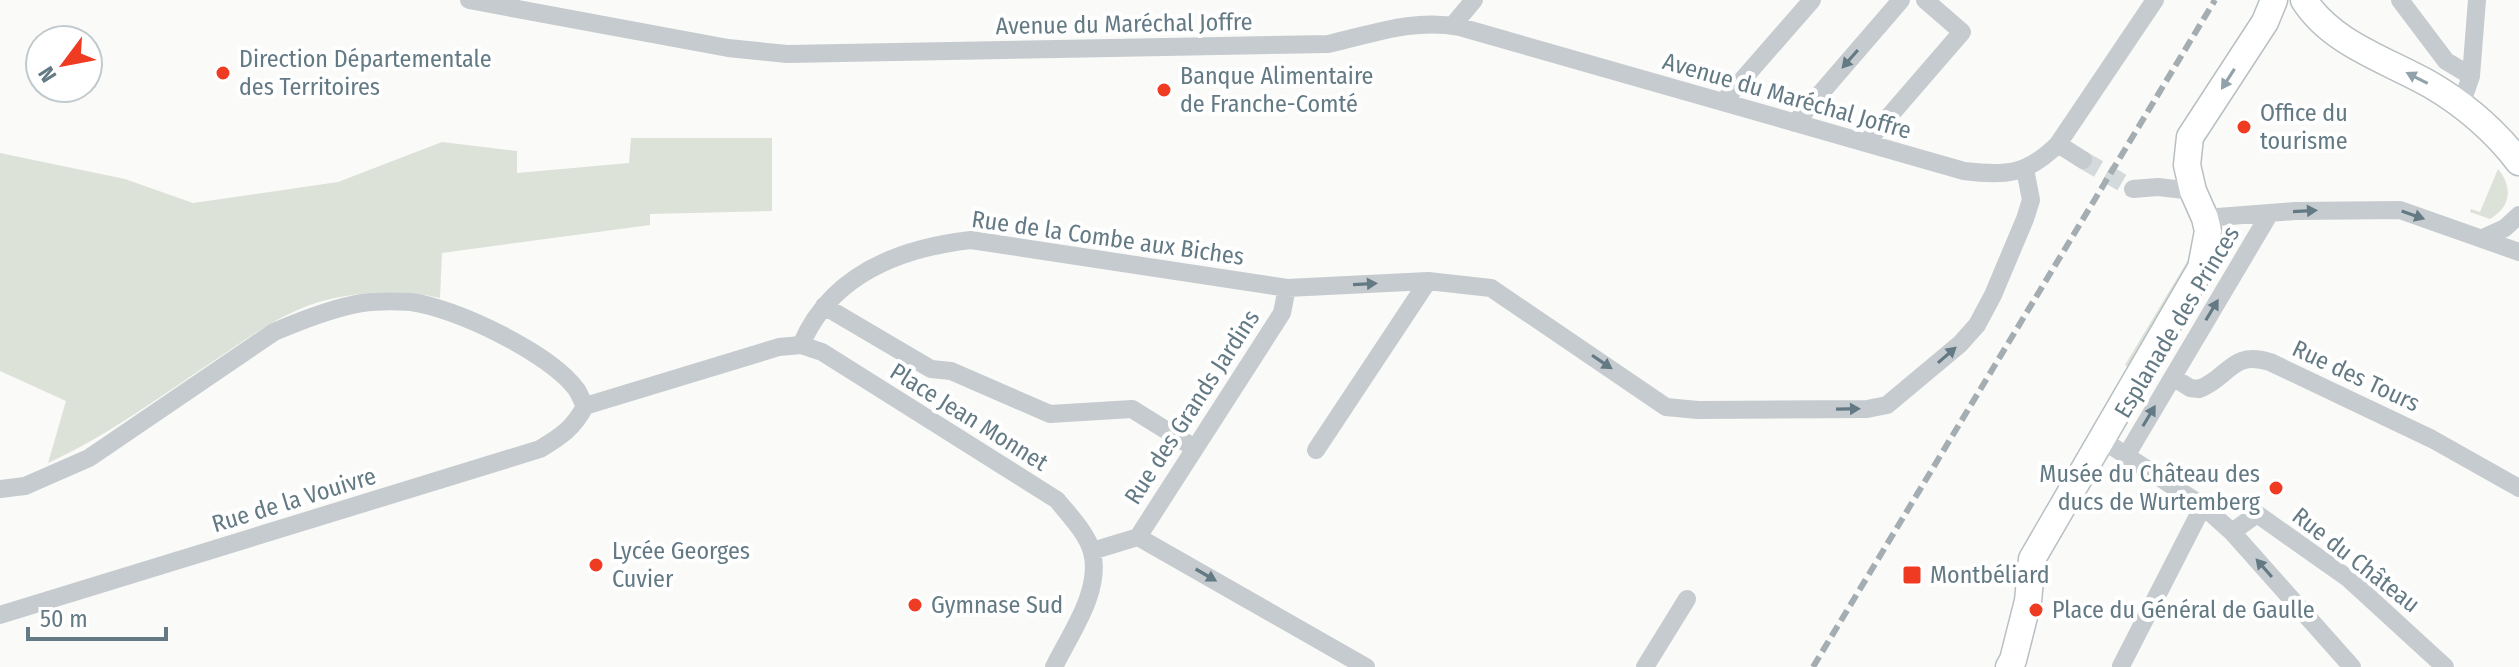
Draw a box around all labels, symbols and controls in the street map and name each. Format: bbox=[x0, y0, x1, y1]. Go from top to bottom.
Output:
street label: Avenue du Maréchal Joffre bbox=[995, 8, 1253, 40]
north arrow bbox=[24, 24, 104, 104]
place label: Direction Départementale des Territoires bbox=[239, 45, 492, 101]
street label: Avenue du Maréchal Joffre bbox=[1660, 47, 1914, 145]
one-way arrow bbox=[1842, 49, 1859, 69]
text: N bbox=[33, 62, 62, 87]
place label: Banque Alimentaire de Franche-Comté bbox=[1180, 62, 1373, 118]
marker: Direction Départementale des Territoires bbox=[214, 64, 232, 82]
one-way arrow bbox=[2220, 69, 2235, 90]
one-way arrow bbox=[2405, 71, 2428, 84]
marker: Banque Alimentaire de Franche-Comté bbox=[1155, 81, 1173, 99]
place label: Office du tourisme bbox=[2260, 99, 2348, 155]
marker: Office du tourisme bbox=[2235, 118, 2253, 136]
one-way arrow bbox=[2293, 204, 2318, 217]
street label: Rue de la Combe aux Biches bbox=[970, 205, 1246, 271]
one-way arrow bbox=[2401, 209, 2425, 221]
street label: Esplanade des Princes bbox=[2109, 221, 2245, 423]
one-way arrow bbox=[1353, 278, 1378, 291]
one-way arrow bbox=[2205, 299, 2219, 321]
street label: Rue des Grands Jardins bbox=[1119, 305, 1265, 509]
street label: Rue des Tours bbox=[2288, 334, 2424, 418]
one-way arrow bbox=[1937, 347, 1957, 365]
one-way arrow bbox=[1591, 354, 1612, 369]
street label: Place Jean Monnet bbox=[885, 357, 1053, 477]
one-way arrow bbox=[1836, 403, 1861, 415]
one-way arrow bbox=[2142, 405, 2156, 427]
place label: Musée du Château des ducs de Wurtemberg bbox=[2039, 460, 2261, 516]
street label: Rue de la Vouivre bbox=[209, 462, 379, 538]
marker: Musée du Château des ducs de Wurtemberg bbox=[2267, 479, 2285, 497]
street label: Rue du Château bbox=[2287, 502, 2425, 618]
place label: Lycée Georges Cuvier bbox=[612, 537, 750, 593]
marker: Lycée Georges Cuvier bbox=[587, 556, 605, 574]
one-way arrow bbox=[2256, 559, 2273, 579]
place label: Montbéliard bbox=[1930, 561, 2050, 589]
marker: Montbéliard bbox=[1901, 564, 1923, 586]
one-way arrow bbox=[1195, 568, 1217, 582]
scale bar bbox=[28, 591, 166, 641]
place label: Gymnase Sud bbox=[931, 591, 1063, 619]
marker: Gymnase Sud bbox=[906, 596, 924, 614]
place label: Place du Général de Gaulle bbox=[2052, 596, 2315, 624]
marker: Place du Général de Gaulle bbox=[2027, 601, 2045, 619]
text: 50 m bbox=[40, 605, 88, 633]

